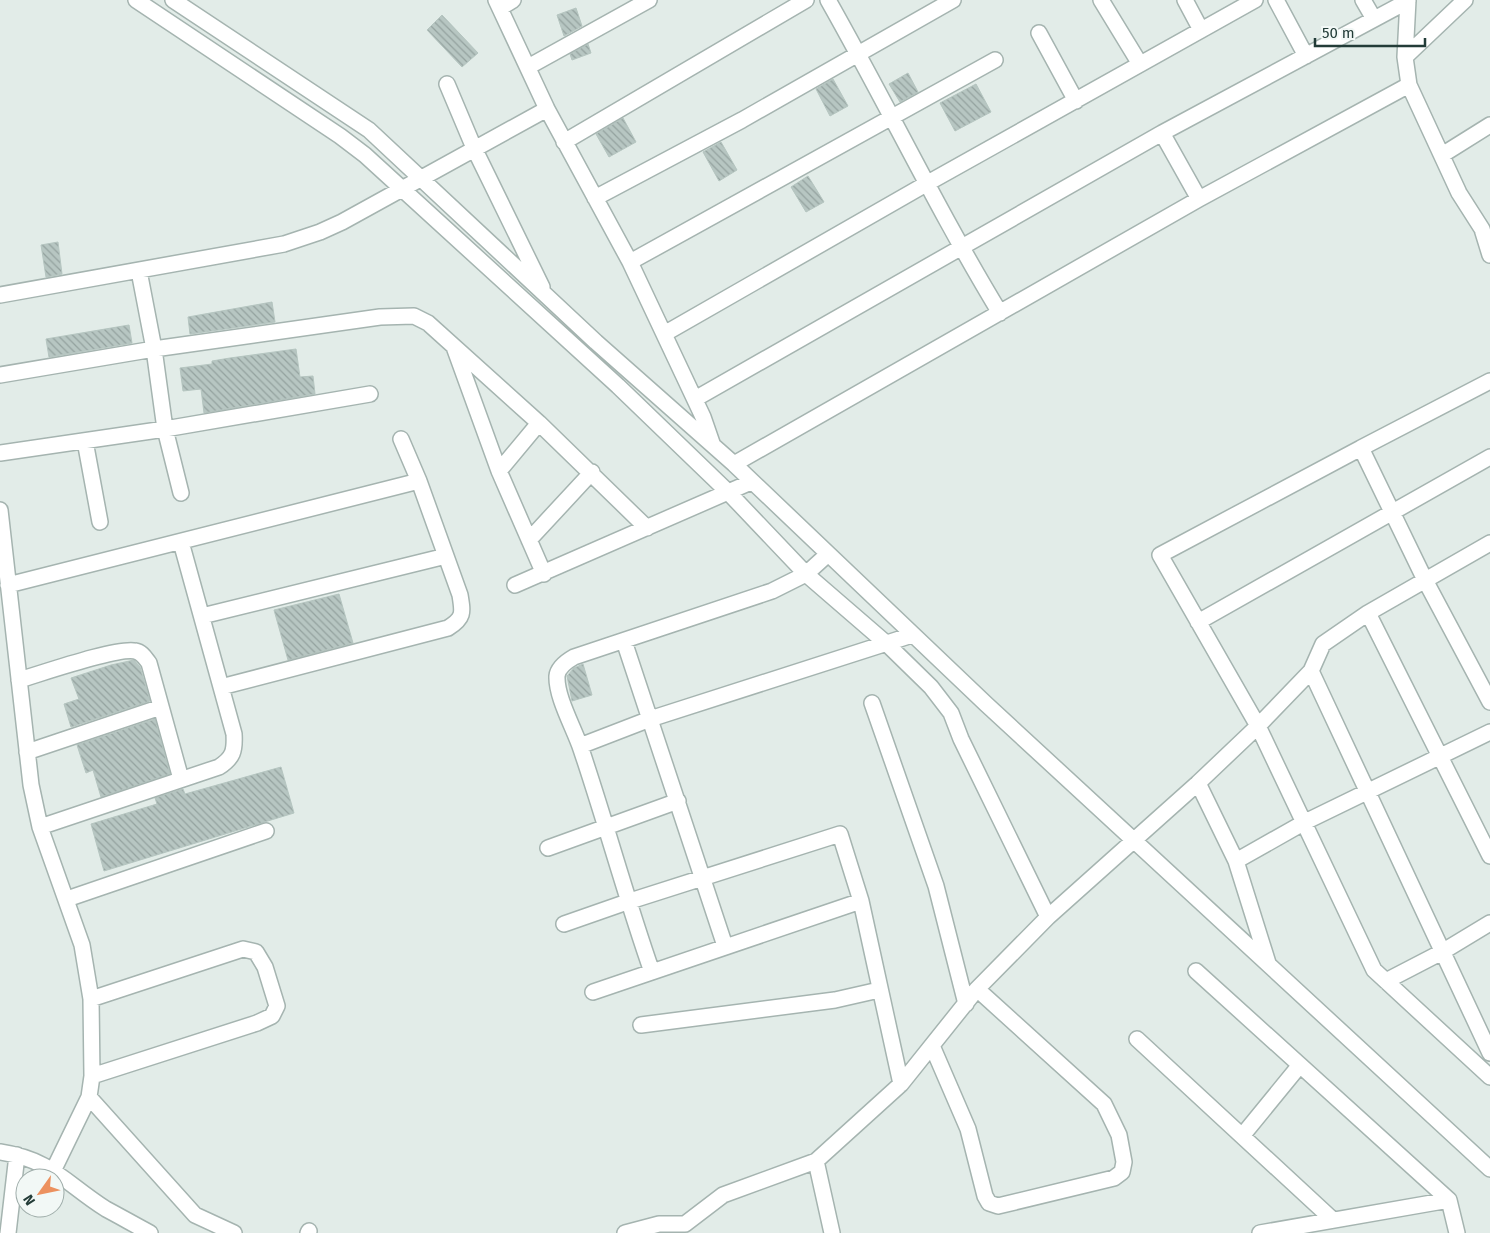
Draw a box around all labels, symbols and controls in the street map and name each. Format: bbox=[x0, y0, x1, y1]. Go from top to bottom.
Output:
scale bar bbox=[1315, 15, 1425, 47]
text: 50 m bbox=[1322, 24, 1355, 42]
north arrow bbox=[15, 1168, 65, 1218]
text: N bbox=[20, 1191, 39, 1208]

